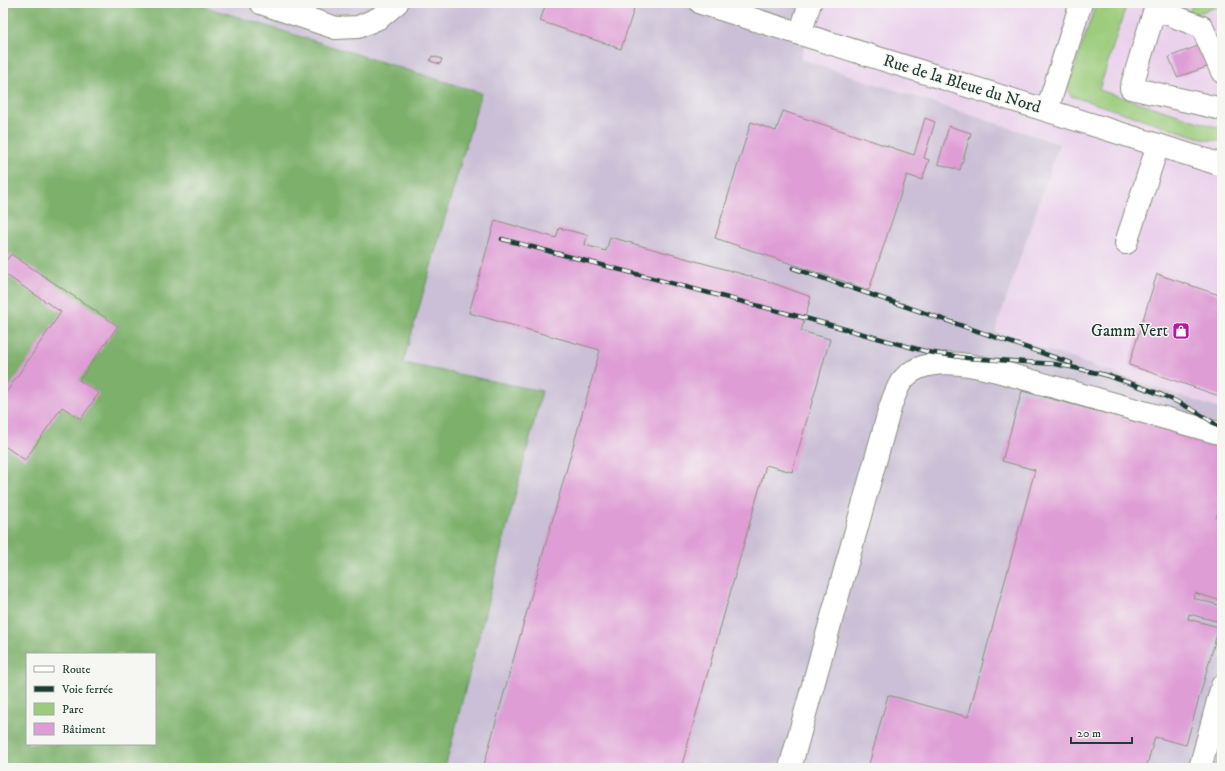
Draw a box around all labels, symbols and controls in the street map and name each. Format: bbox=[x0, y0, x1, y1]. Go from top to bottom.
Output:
street label: Rue de la Bleue du Nord bbox=[880, 50, 1044, 119]
place label: Gamm Vert bbox=[1091, 320, 1169, 342]
shop icon: Gamm Vert bbox=[1171, 321, 1191, 341]
legend bbox=[26, 653, 156, 745]
text: Route bbox=[62, 662, 90, 677]
text: Voie ferrée bbox=[61, 682, 113, 697]
text: Parc bbox=[62, 702, 84, 717]
scale bar bbox=[1071, 719, 1132, 745]
text: Bâtiment bbox=[62, 722, 106, 737]
text: 20 m bbox=[1077, 726, 1101, 741]

